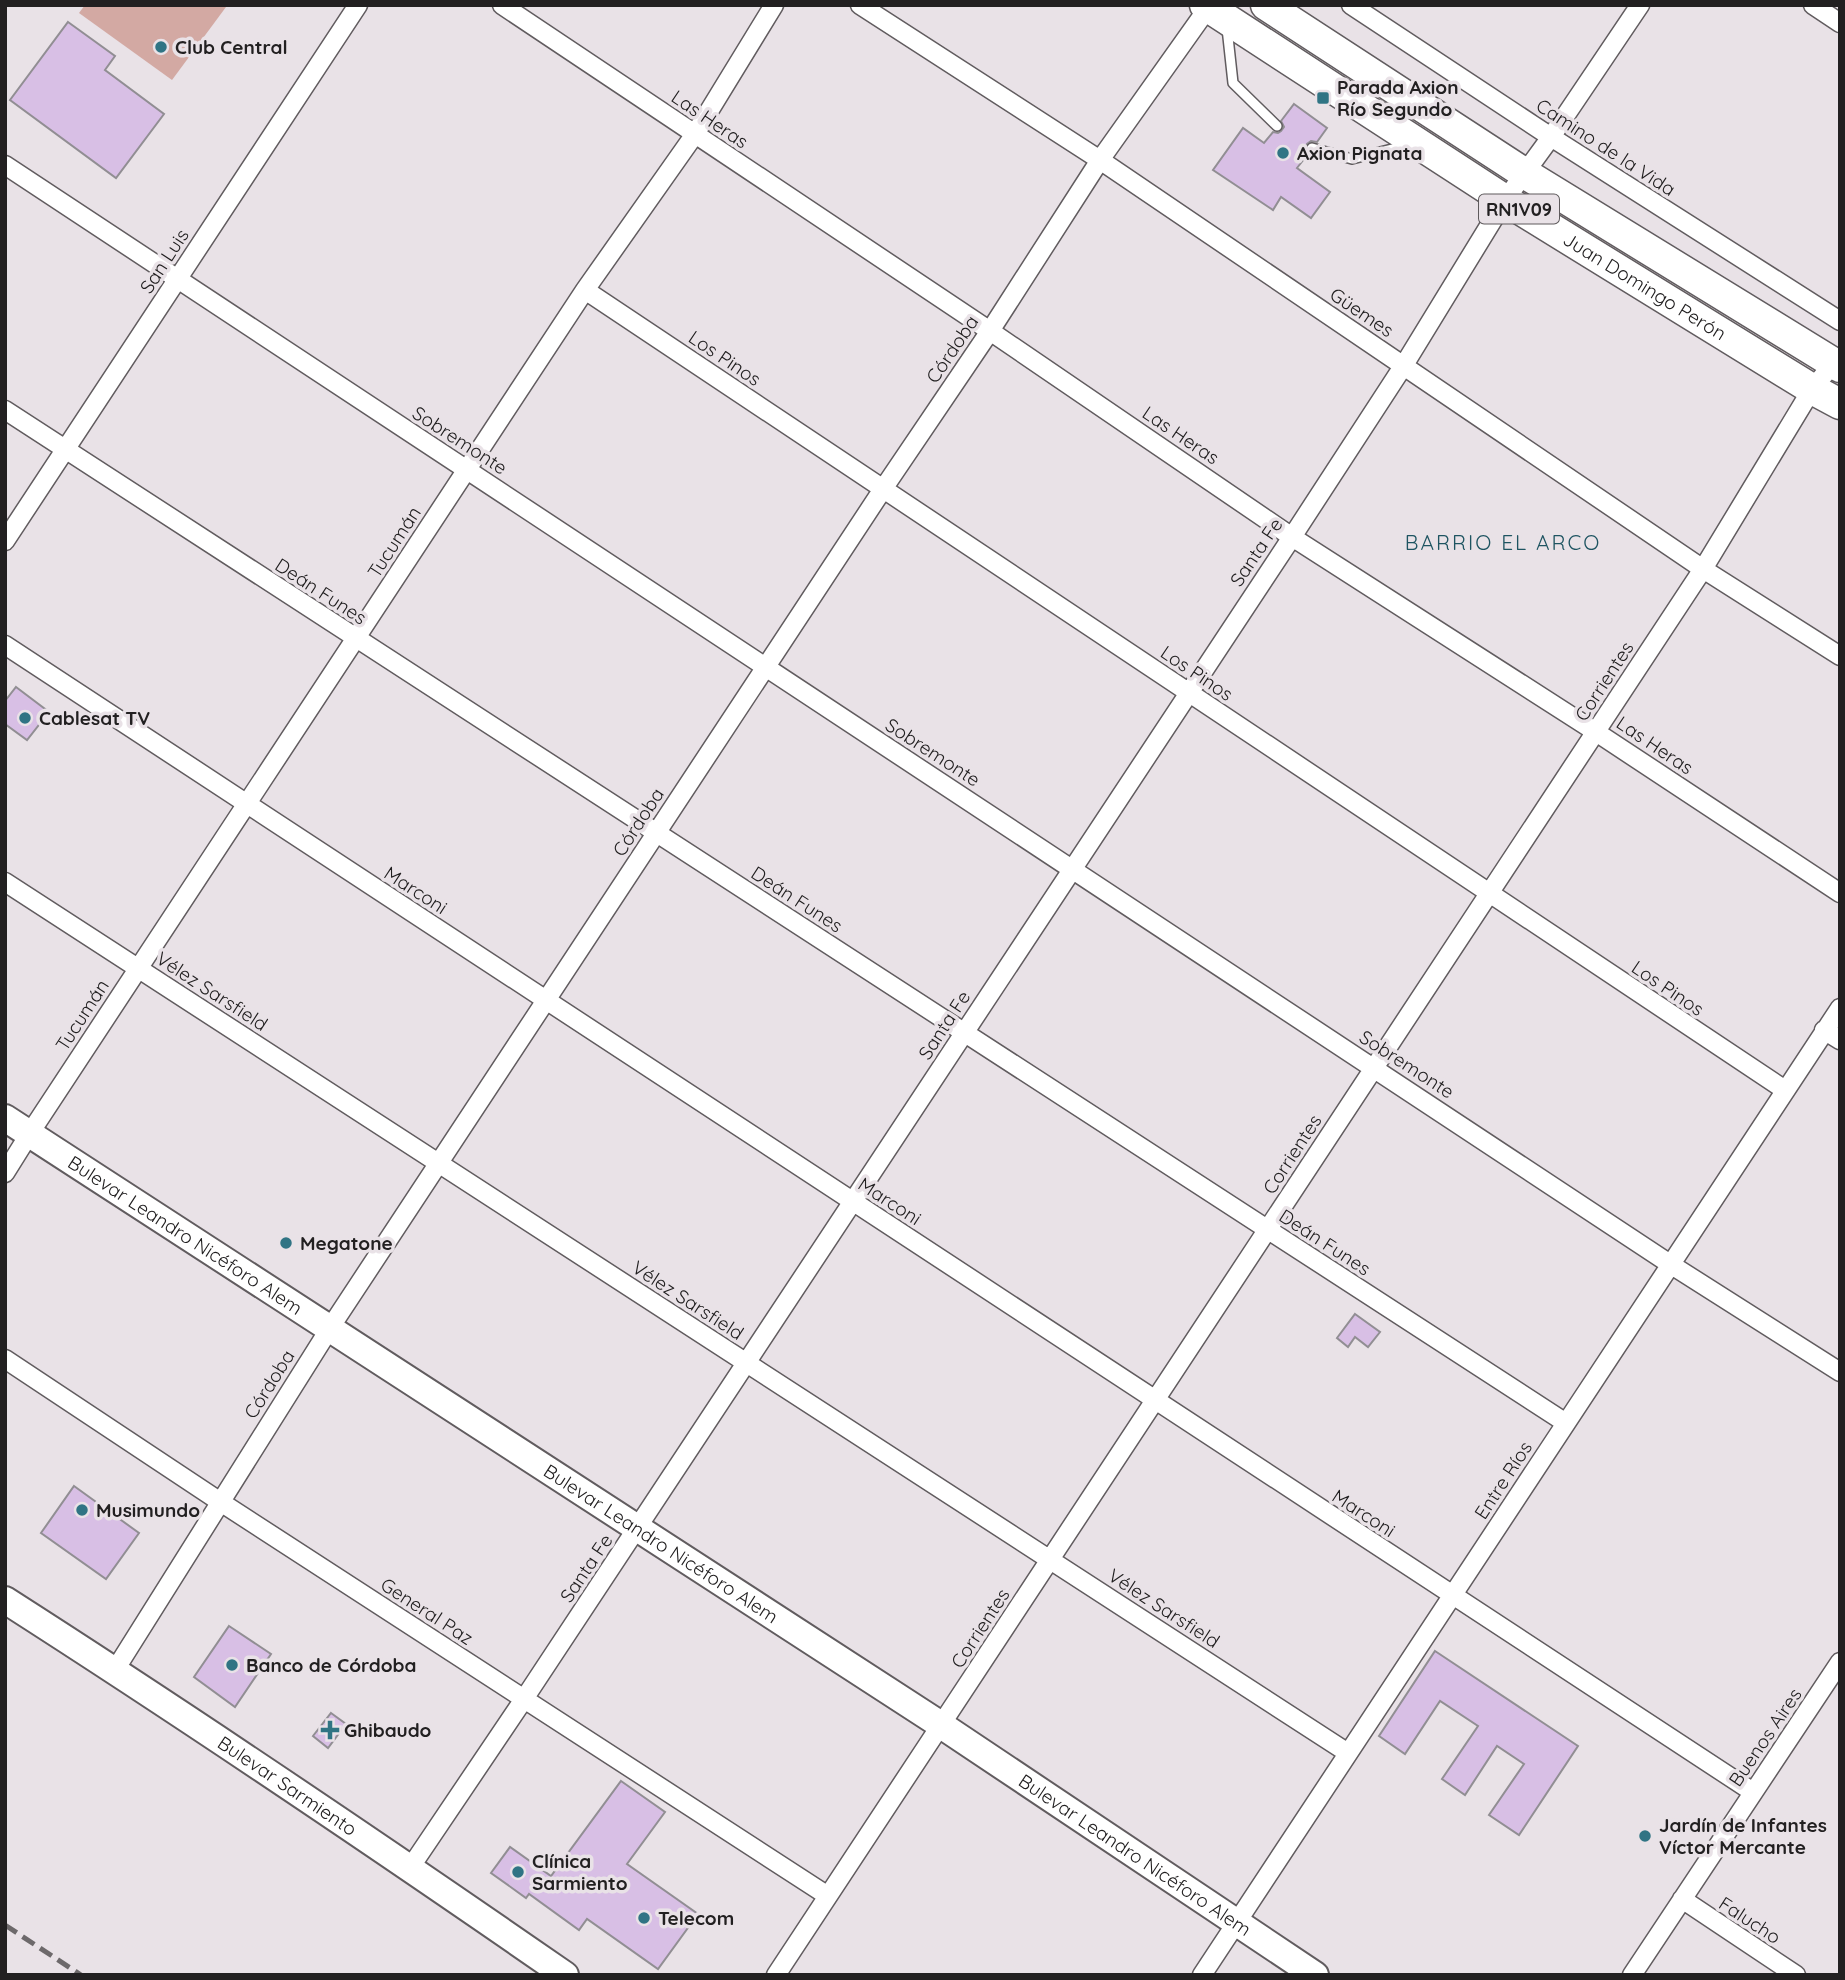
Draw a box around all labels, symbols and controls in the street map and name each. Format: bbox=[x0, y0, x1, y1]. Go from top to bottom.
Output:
place label: Club Central bbox=[175, 35, 288, 59]
marker: Club Central bbox=[153, 39, 169, 55]
place label: Parada Axion Río Segundo bbox=[1337, 75, 1459, 121]
street label: Las Heras bbox=[667, 85, 753, 154]
marker: Parada Axion Río Segundo bbox=[1315, 90, 1331, 106]
street label: Camino de la Vida bbox=[1532, 93, 1680, 201]
place label: Axion Pignata bbox=[1297, 141, 1422, 165]
marker: Axion Pignata bbox=[1275, 145, 1291, 161]
road number: RN1V09 bbox=[1479, 194, 1559, 224]
street label: San Luis bbox=[134, 224, 194, 298]
street label: Juan Domingo Perón bbox=[1559, 227, 1731, 345]
street label: Güemes bbox=[1326, 282, 1399, 342]
street label: Córdoba bbox=[921, 310, 983, 388]
street label: Los Pinos bbox=[684, 325, 766, 391]
street label: Sobremonte bbox=[408, 400, 512, 480]
street label: Las Heras bbox=[1138, 401, 1224, 470]
street label: Tucumán bbox=[362, 502, 426, 582]
street label: Santa Fe bbox=[1224, 513, 1288, 591]
district label: BARRIO EL ARCO bbox=[1405, 529, 1601, 555]
street label: Deán Funes bbox=[271, 553, 371, 629]
street label: Corrientes bbox=[1569, 637, 1639, 725]
street label: Los Pinos bbox=[1156, 640, 1238, 706]
place label: Cablesat TV bbox=[39, 706, 150, 730]
marker: Cablesat TV bbox=[17, 710, 33, 726]
street label: Las Heras bbox=[1612, 711, 1698, 780]
street label: Sobremonte bbox=[881, 712, 985, 792]
street label: Córdoba bbox=[607, 783, 669, 861]
street label: Marconi bbox=[380, 861, 452, 919]
street label: Deán Funes bbox=[747, 861, 847, 937]
street label: Vélez Sarsfield bbox=[152, 946, 272, 1036]
street label: Los Pinos bbox=[1627, 955, 1709, 1021]
street label: Tucumán bbox=[50, 975, 114, 1055]
street label: Santa Fe bbox=[913, 986, 975, 1064]
street label: Sobremonte bbox=[1355, 1024, 1459, 1104]
street label: Corrientes bbox=[1257, 1110, 1327, 1198]
street label: Bulevar Leandro Nicéforo Alem bbox=[64, 1150, 307, 1320]
street label: Marconi bbox=[854, 1172, 926, 1230]
street label: Deán Funes bbox=[1275, 1204, 1375, 1280]
place label: Megatone bbox=[300, 1231, 393, 1255]
marker: Megatone bbox=[278, 1235, 294, 1251]
street label: Vélez Sarsfield bbox=[628, 1255, 748, 1345]
street label: Córdoba bbox=[238, 1345, 300, 1423]
street label: Entre Ríos bbox=[1469, 1436, 1537, 1524]
street label: Bulevar Leandro Nicéforo Alem bbox=[539, 1459, 783, 1628]
street label: Marconi bbox=[1328, 1484, 1400, 1542]
place label: Musimundo bbox=[96, 1498, 200, 1522]
marker: Musimundo bbox=[74, 1502, 90, 1518]
street label: Santa Fe bbox=[554, 1529, 618, 1607]
street label: Vélez Sarsfield bbox=[1104, 1563, 1224, 1653]
street label: General Paz bbox=[376, 1572, 478, 1650]
street label: Corrientes bbox=[945, 1584, 1015, 1672]
place label: Banco de Córdoba bbox=[246, 1653, 416, 1677]
marker: Banco de Córdoba bbox=[224, 1657, 240, 1673]
street label: Buenos Aires bbox=[1723, 1683, 1807, 1791]
place label: Ghibaudo bbox=[344, 1718, 432, 1742]
marker: Ghibaudo bbox=[322, 1722, 338, 1738]
street label: Bulevar Sarmiento bbox=[213, 1730, 362, 1841]
street label: Bulevar Leandro Nicéforo Alem bbox=[1014, 1768, 1256, 1941]
place label: Jardín de Infantes Víctor Mercante bbox=[1659, 1813, 1827, 1859]
marker: Jardín de Infantes Víctor Mercante bbox=[1637, 1828, 1653, 1844]
place label: Clínica Sarmiento bbox=[532, 1849, 628, 1895]
marker: Clínica Sarmiento bbox=[510, 1864, 526, 1880]
street label: Falucho bbox=[1714, 1891, 1786, 1949]
place label: Telecom bbox=[658, 1906, 734, 1930]
marker: Telecom bbox=[636, 1910, 652, 1926]

